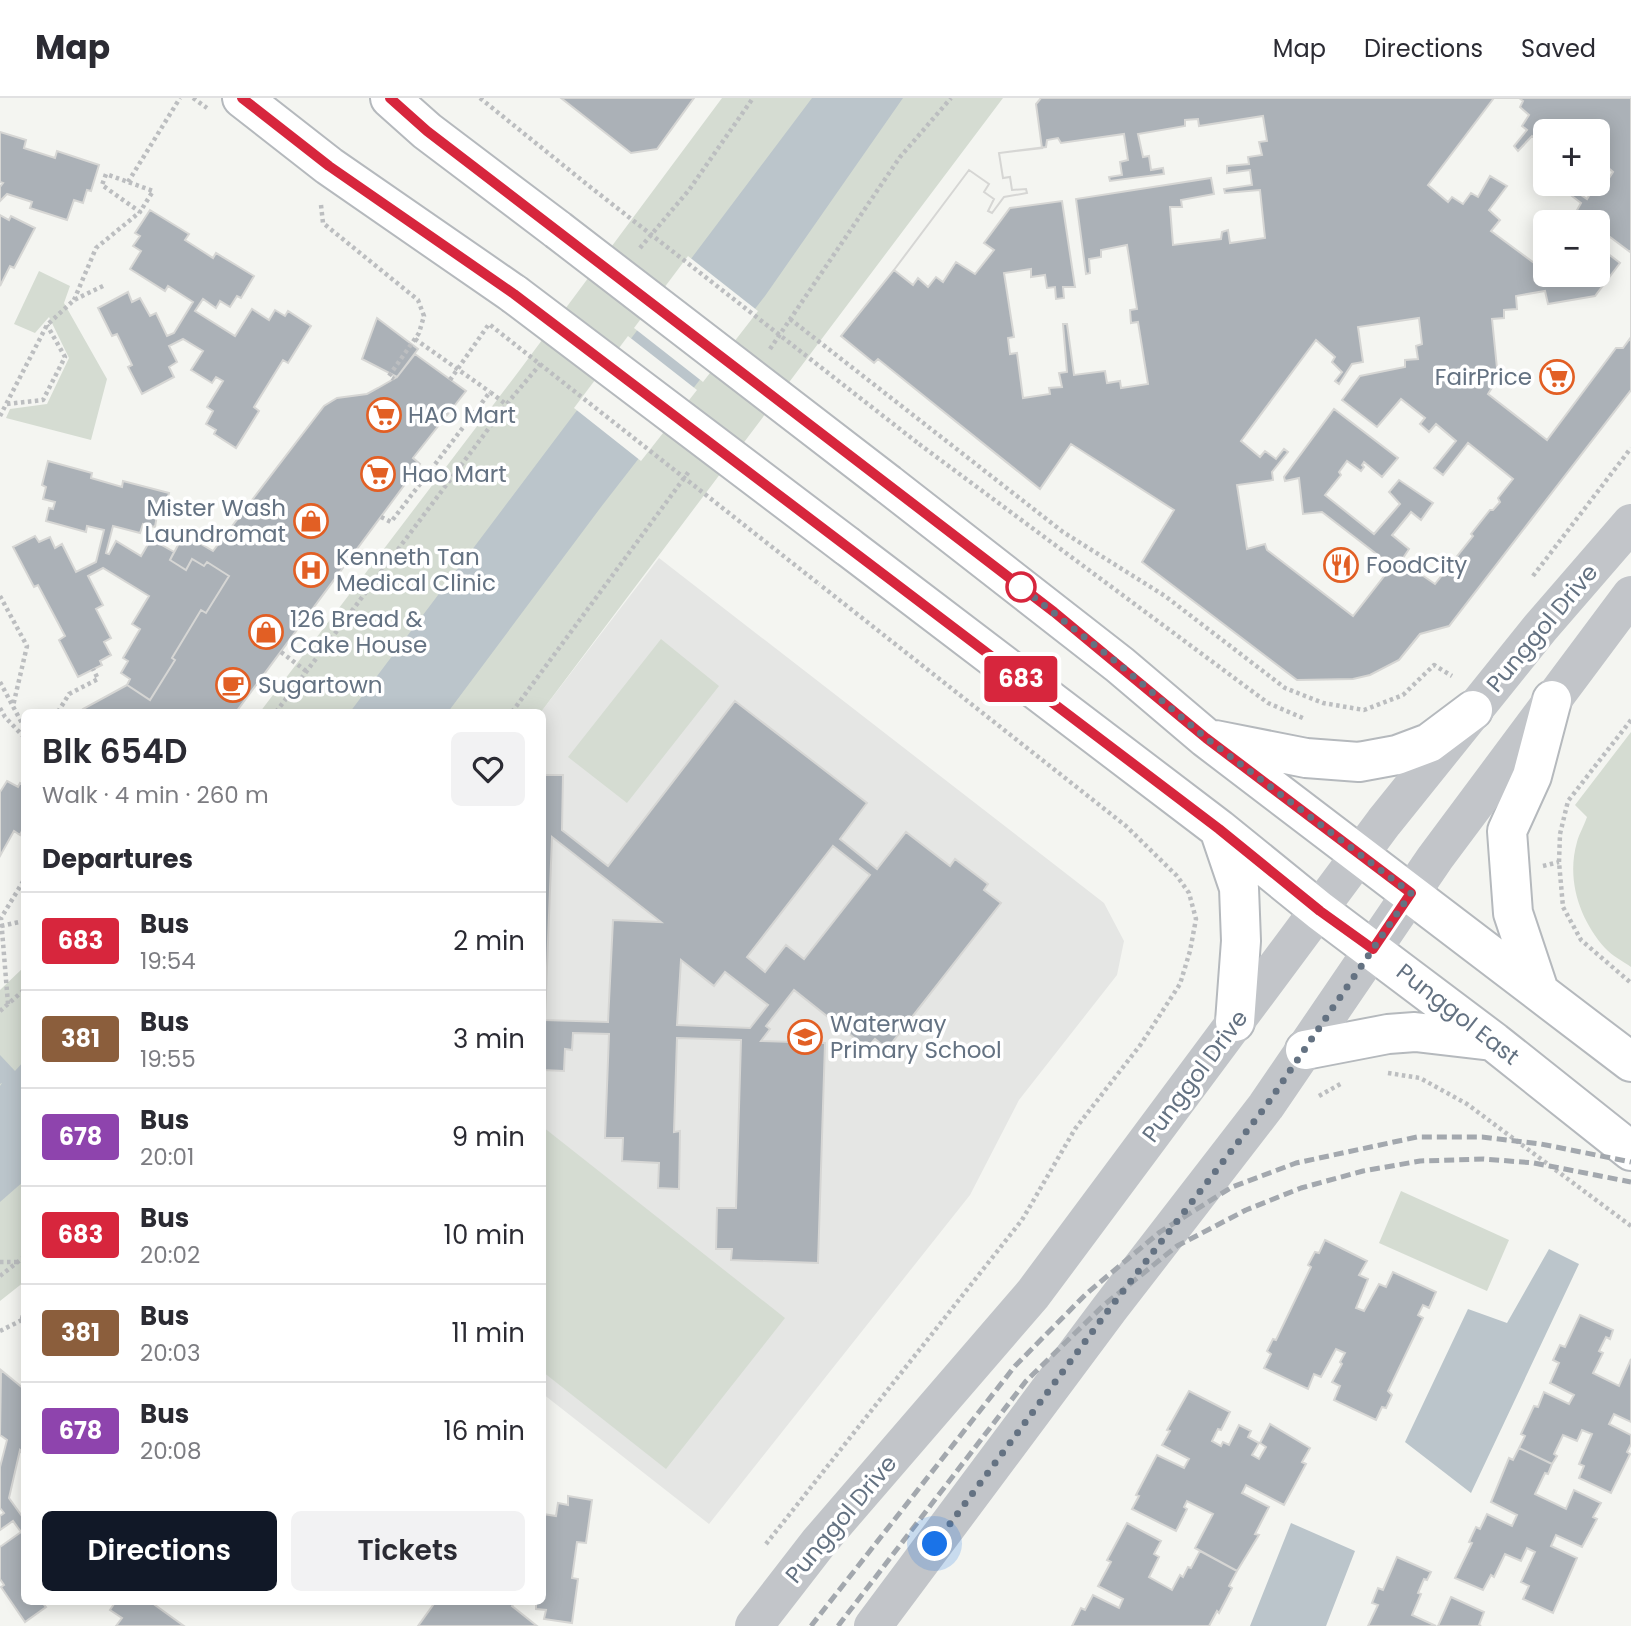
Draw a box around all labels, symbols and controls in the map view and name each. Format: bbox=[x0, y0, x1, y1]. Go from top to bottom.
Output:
text: Map bbox=[35, 24, 110, 71]
text: Map bbox=[1273, 32, 1326, 65]
text: Directions bbox=[1364, 32, 1483, 65]
text: Saved bbox=[1521, 32, 1596, 65]
map controls bbox=[1533, 119, 1610, 287]
button: + bbox=[1533, 119, 1610, 196]
button: − bbox=[1533, 210, 1610, 287]
supermarket icon: FairPrice bbox=[1538, 358, 1576, 396]
place label: FairPrice bbox=[1435, 361, 1532, 393]
supermarket icon: HAO Mart bbox=[365, 396, 403, 434]
place label: HAO Mart bbox=[408, 399, 516, 431]
supermarket icon: Hao Mart bbox=[359, 455, 397, 493]
place label: Hao Mart bbox=[402, 458, 507, 490]
place label: Mister Wash Laundromat bbox=[145, 492, 286, 550]
shop icon: Mister Wash Laundromat bbox=[292, 502, 330, 540]
place label: Kenneth Tan Medical Clinic bbox=[336, 541, 496, 599]
restaurant icon: FoodCity bbox=[1322, 546, 1360, 584]
place label: FoodCity bbox=[1366, 549, 1467, 581]
hospital icon: Kenneth Tan Medical Clinic bbox=[292, 551, 330, 589]
street label: Punggol Drive bbox=[1479, 557, 1605, 699]
unlabelled marker bbox=[1006, 572, 1036, 602]
place label: 126 Bread & Cake House bbox=[290, 603, 427, 661]
shop icon: 126 Bread & Cake House bbox=[247, 613, 285, 651]
line badge: 683 bbox=[981, 656, 1061, 702]
text: 683 bbox=[998, 662, 1044, 695]
cafe icon: Sugartown bbox=[214, 666, 252, 704]
place label: Sugartown bbox=[258, 669, 383, 701]
text: Blk 654D bbox=[42, 728, 187, 775]
button: heart bbox=[451, 732, 525, 806]
text: Walk · 4 min · 260 m bbox=[42, 779, 269, 811]
text: Departures bbox=[42, 841, 193, 877]
text: Bus bbox=[140, 906, 189, 942]
text: 2 min bbox=[453, 923, 525, 959]
text: 683 bbox=[58, 924, 103, 957]
text: 19:54 bbox=[140, 945, 196, 977]
street label: Punggol East bbox=[1390, 956, 1526, 1072]
street label: Punggol Drive bbox=[1135, 1003, 1255, 1149]
text: Bus bbox=[140, 1004, 189, 1040]
place label: Waterway Primary School bbox=[830, 1008, 1002, 1066]
school or university icon: Waterway Primary School bbox=[786, 1018, 824, 1056]
text: 3 min bbox=[453, 1021, 525, 1057]
text: 381 bbox=[61, 1022, 100, 1055]
text: 19:55 bbox=[140, 1043, 196, 1075]
text: Bus bbox=[140, 1102, 189, 1138]
text: 9 min bbox=[452, 1119, 525, 1155]
text: 678 bbox=[59, 1120, 102, 1153]
text: 20:01 bbox=[140, 1141, 194, 1173]
text: Bus bbox=[140, 1200, 189, 1236]
text: 10 min bbox=[444, 1217, 525, 1253]
text: 683 bbox=[58, 1218, 103, 1251]
text: 20:02 bbox=[140, 1239, 200, 1271]
text: Bus bbox=[140, 1298, 189, 1334]
text: 11 min bbox=[452, 1315, 525, 1351]
text: 381 bbox=[61, 1316, 100, 1349]
text: 20:03 bbox=[140, 1337, 201, 1369]
text: Bus bbox=[140, 1396, 189, 1432]
text: 16 min bbox=[443, 1413, 525, 1449]
text: 678 bbox=[59, 1414, 102, 1447]
text: 20:08 bbox=[140, 1435, 202, 1467]
street label: Punggol Drive bbox=[778, 1448, 904, 1590]
button: Directions bbox=[42, 1511, 277, 1591]
button: Tickets bbox=[291, 1511, 525, 1591]
your location bbox=[917, 1526, 952, 1561]

